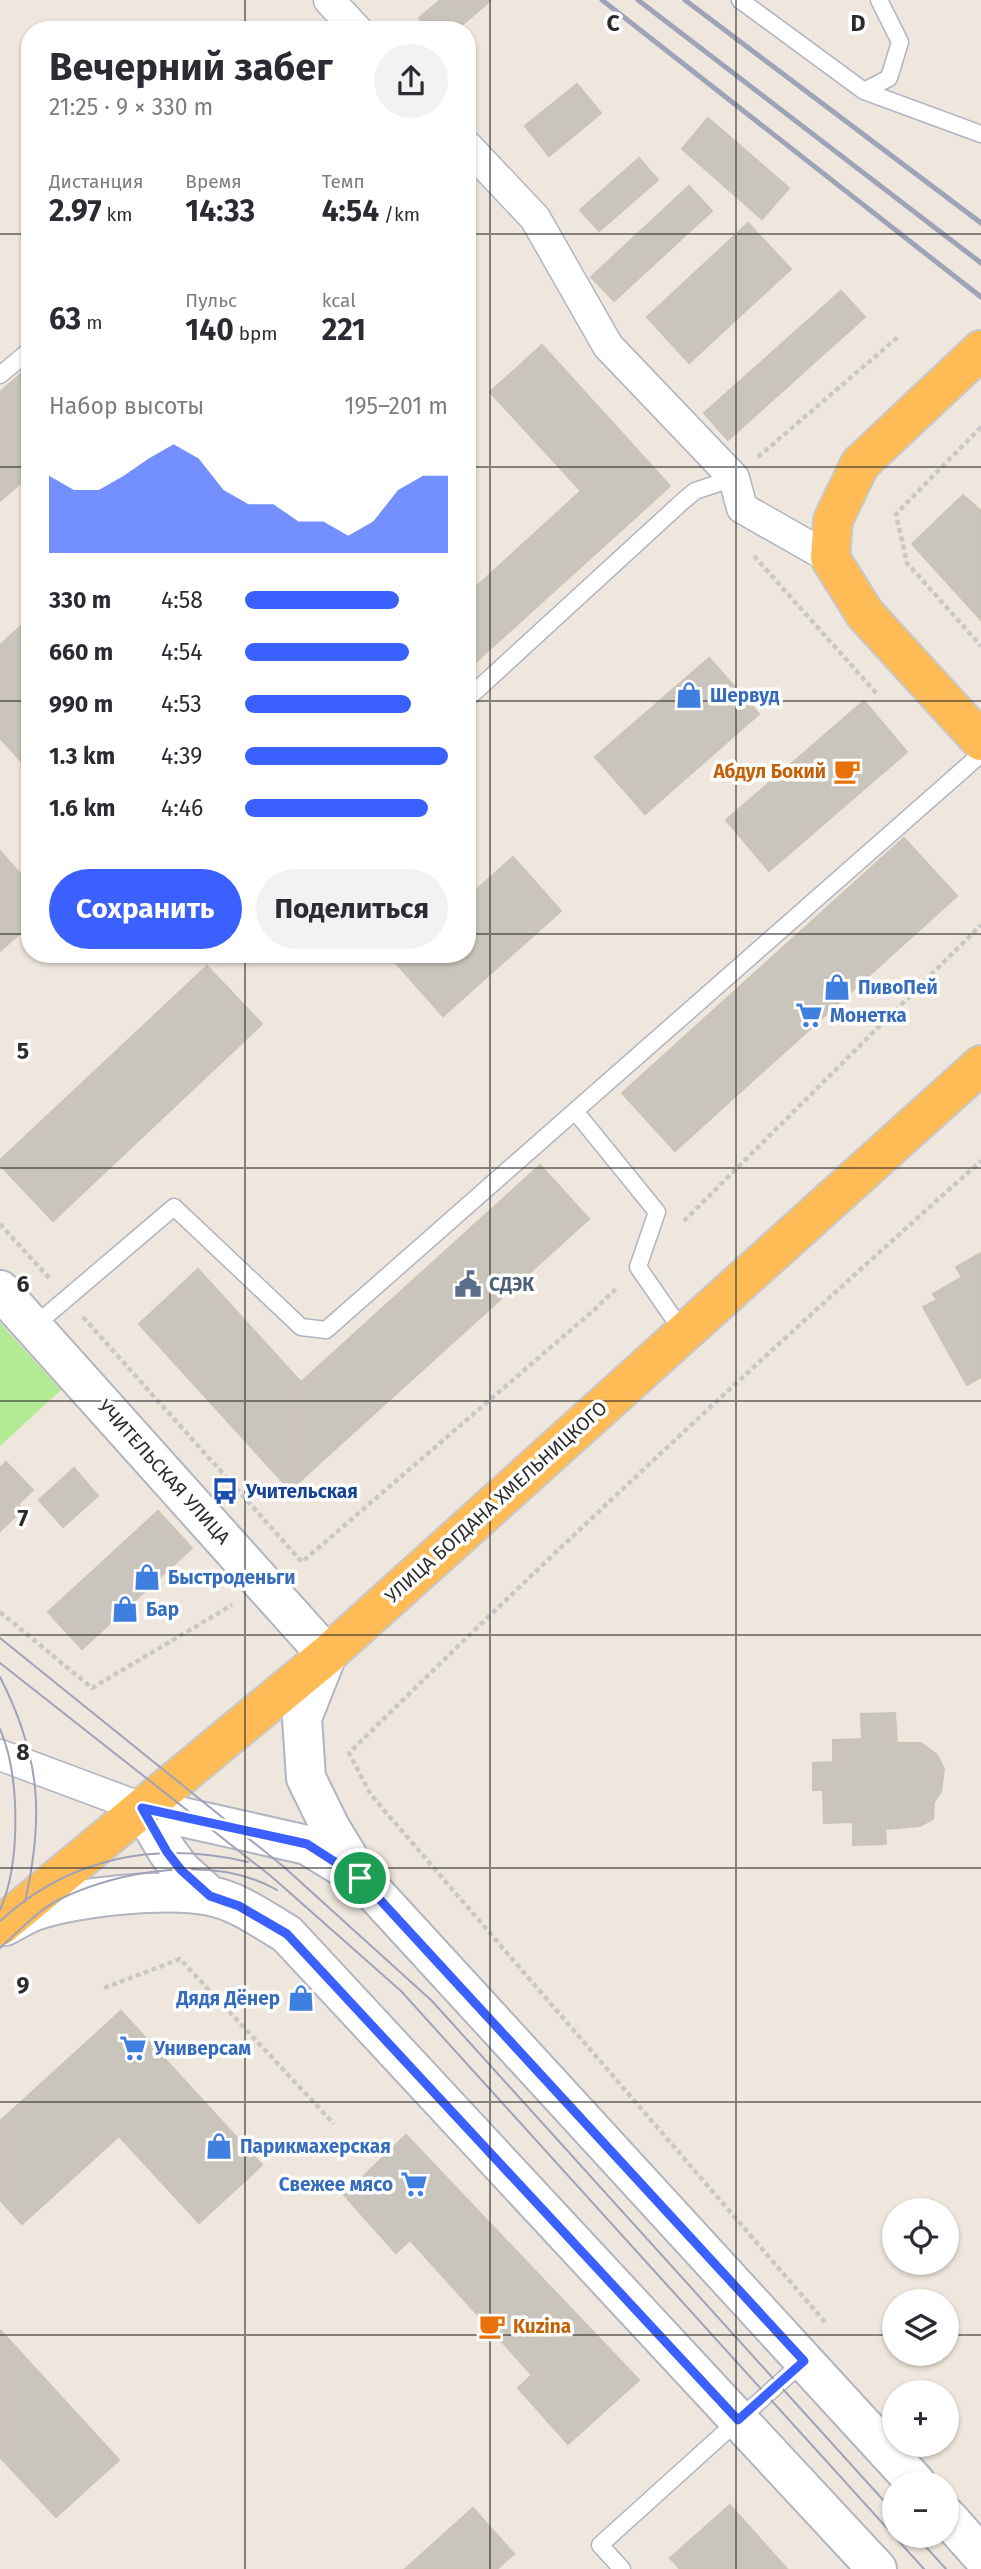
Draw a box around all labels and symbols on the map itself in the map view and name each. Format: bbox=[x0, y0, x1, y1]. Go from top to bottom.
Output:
text: C bbox=[606, 9, 620, 37]
text: D bbox=[851, 9, 866, 37]
shop icon: Шервуд bbox=[674, 680, 704, 710]
place label: Шервуд bbox=[710, 684, 780, 707]
cafe icon: Абдул Бокий bbox=[832, 756, 862, 786]
place label: Абдул Бокий bbox=[712, 760, 826, 783]
shop icon: ПивоПей bbox=[822, 972, 852, 1002]
place label: ПивоПей bbox=[858, 976, 938, 999]
supermarket icon: Монетка bbox=[794, 1000, 824, 1030]
place label: Монетка bbox=[830, 1004, 907, 1027]
text: 5 bbox=[17, 1037, 29, 1065]
public building icon: СДЭК bbox=[453, 1269, 483, 1299]
text: 6 bbox=[17, 1270, 30, 1298]
place label: СДЭК bbox=[489, 1273, 534, 1296]
street label: УЧИТЕЛЬСКАЯ УЛИЦА bbox=[93, 1395, 235, 1549]
street label: УЛИЦА БОГДАНА ХМЕЛЬНИЦКОГО bbox=[380, 1396, 612, 1608]
bus stop icon: Учительская bbox=[210, 1476, 240, 1506]
place label: Учительская bbox=[245, 1480, 358, 1503]
text: 7 bbox=[18, 1504, 29, 1532]
shop icon: Быстроденьги bbox=[132, 1562, 162, 1592]
place label: Быстроденьги bbox=[168, 1566, 296, 1589]
shop icon: Бар bbox=[110, 1594, 140, 1624]
place label: Бар bbox=[146, 1598, 179, 1621]
text: 8 bbox=[16, 1738, 30, 1766]
pin bbox=[330, 1848, 390, 1908]
text: 9 bbox=[17, 1971, 30, 1999]
shop icon: Дядя Дёнер bbox=[286, 1983, 316, 2013]
place label: Дядя Дёнер bbox=[175, 1987, 280, 2010]
supermarket icon: Универсам bbox=[118, 2033, 148, 2063]
place label: Универсам bbox=[153, 2037, 251, 2060]
shop icon: Парикмахерская bbox=[204, 2131, 234, 2161]
place label: Парикмахерская bbox=[240, 2135, 391, 2158]
supermarket icon: Свежее мясо bbox=[399, 2169, 429, 2199]
place label: Свежее мясо bbox=[279, 2173, 393, 2196]
cafe icon: Kuzina bbox=[477, 2311, 507, 2341]
place label: Kuzina bbox=[513, 2315, 571, 2338]

